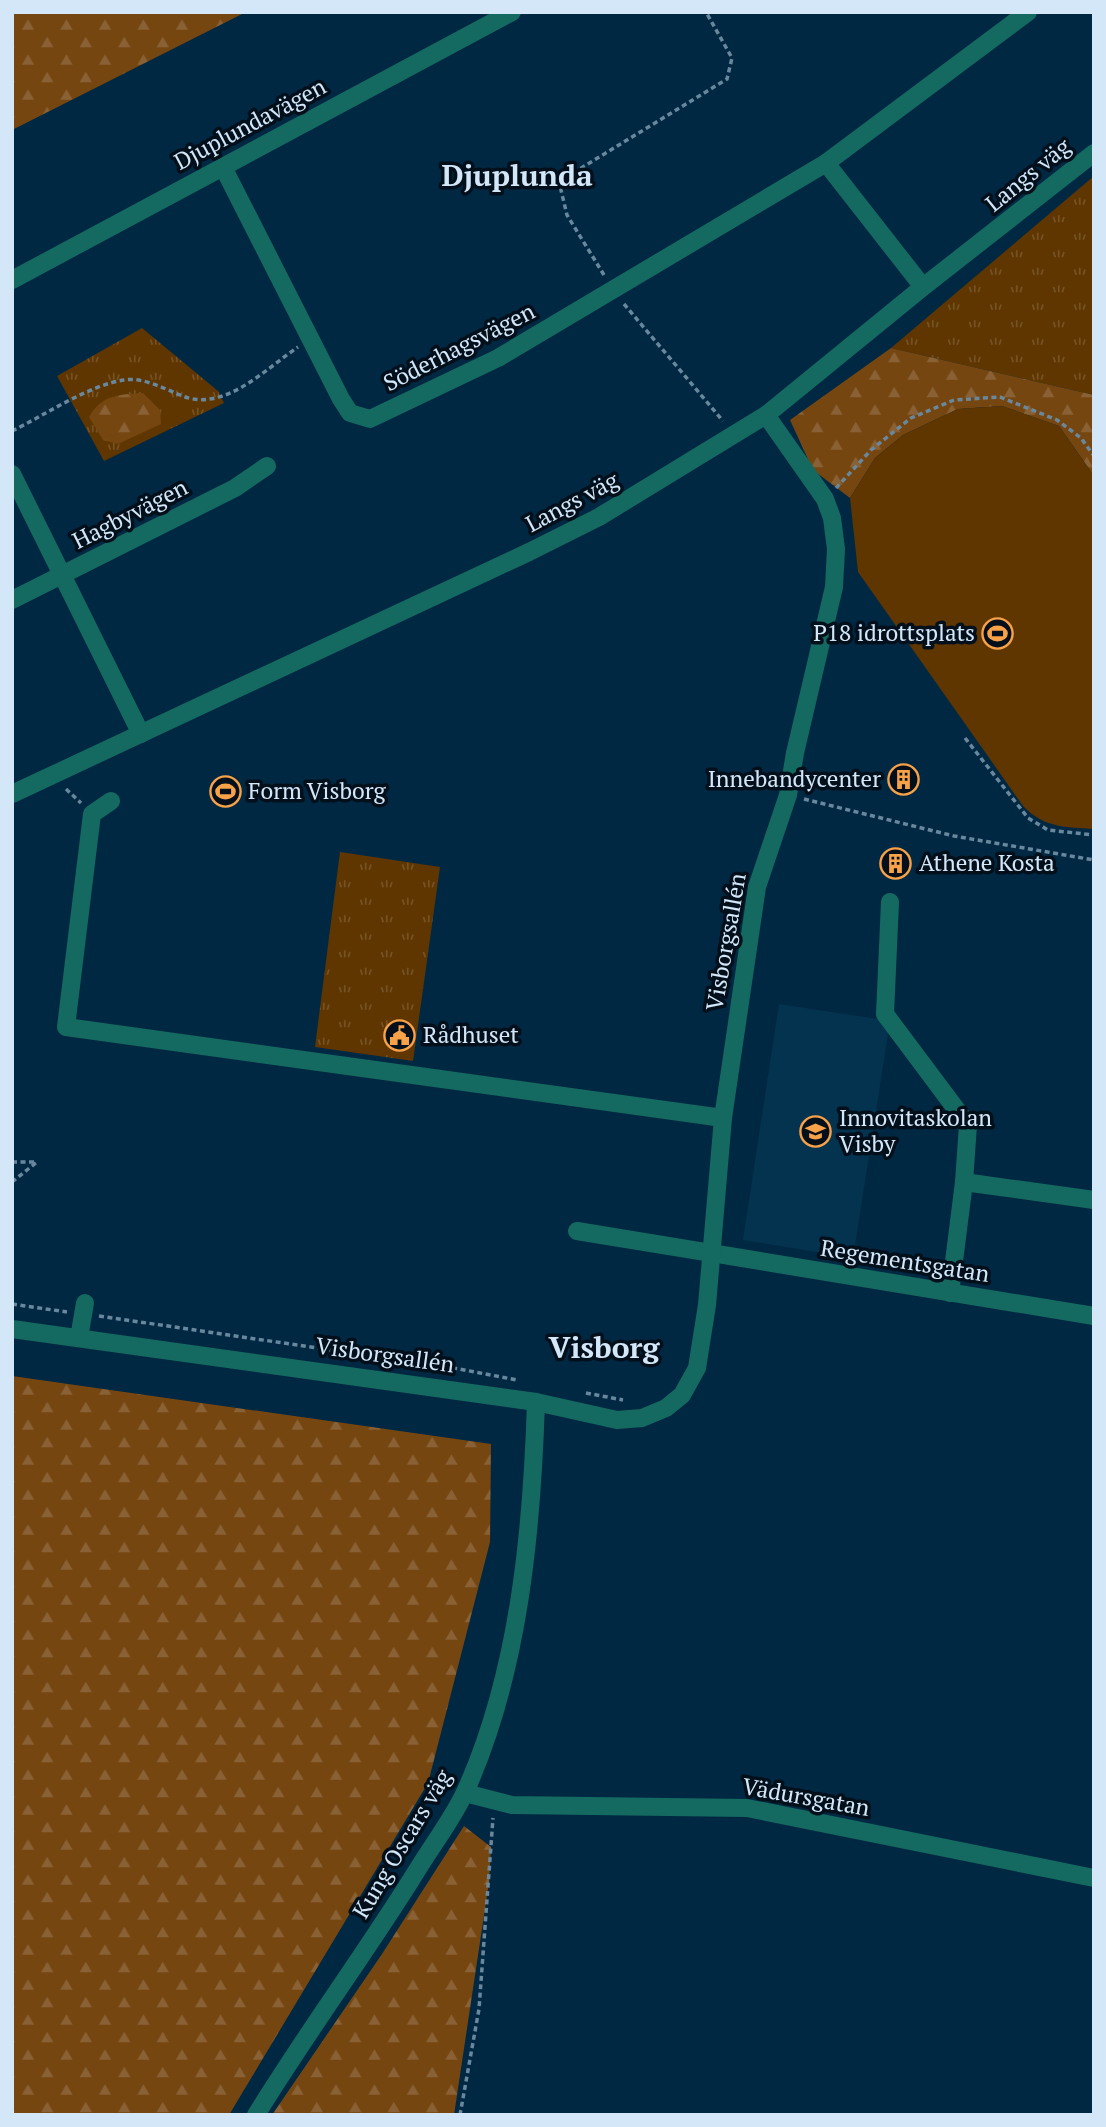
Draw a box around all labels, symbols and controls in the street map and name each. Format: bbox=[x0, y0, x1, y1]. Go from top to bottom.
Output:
street label: Djuplundavägen bbox=[168, 70, 331, 177]
street label: Langs väg bbox=[979, 130, 1077, 218]
district label: Djuplunda bbox=[441, 155, 593, 195]
street label: Söderhagsvägen bbox=[378, 295, 540, 398]
street label: Langs väg bbox=[520, 464, 624, 539]
street label: Hagbyvägen bbox=[67, 471, 193, 556]
sports icon: P18 idrottsplats bbox=[981, 616, 1015, 650]
place label: P18 idrottsplats bbox=[813, 617, 975, 648]
building icon: Innebandycenter bbox=[887, 762, 921, 796]
place label: Innebandycenter bbox=[708, 763, 881, 794]
sports icon: Form Visborg bbox=[208, 774, 242, 808]
place label: Form Visborg bbox=[248, 775, 387, 806]
building icon: Athene Kosta bbox=[879, 846, 913, 880]
place label: Athene Kosta bbox=[919, 847, 1055, 878]
street label: Visborgsallén bbox=[698, 870, 753, 1013]
public building icon: Rådhuset bbox=[383, 1018, 417, 1052]
place label: Rådhuset bbox=[423, 1019, 519, 1050]
place label: Innovitaskolan Visby bbox=[839, 1102, 992, 1159]
school or university icon: Innovitaskolan Visby bbox=[799, 1114, 833, 1148]
street label: Regementsgatan bbox=[818, 1232, 992, 1289]
district label: Visborg bbox=[549, 1327, 661, 1367]
street label: Visborgsallén bbox=[314, 1329, 457, 1380]
street label: Kung Oscars väg bbox=[345, 1763, 459, 1924]
street label: Vädursgatan bbox=[740, 1770, 873, 1823]

